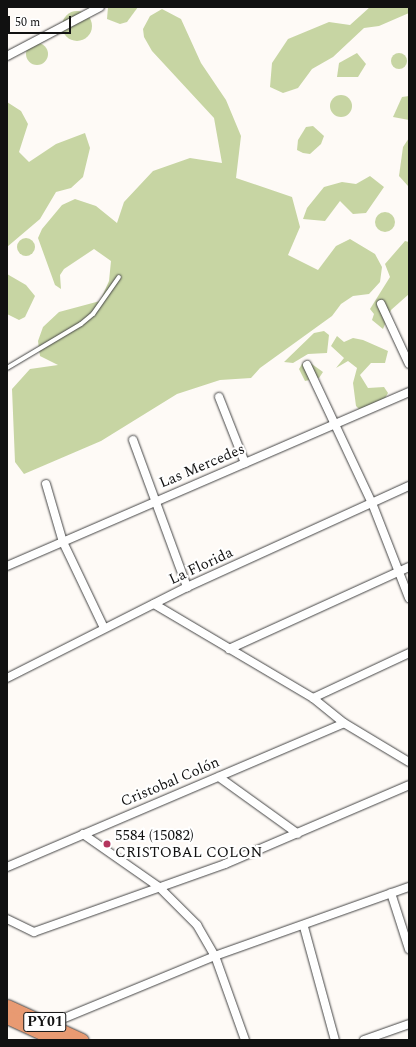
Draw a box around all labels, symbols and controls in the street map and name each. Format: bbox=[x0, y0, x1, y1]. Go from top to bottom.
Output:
scale bar bbox=[10, 8, 73, 34]
text: 50 m bbox=[15, 13, 40, 32]
street label: Las Mercedes bbox=[157, 440, 247, 492]
street label: La Florida bbox=[166, 543, 236, 589]
street label: Cristobal Colón bbox=[118, 753, 222, 811]
place label: 5584 (15082) CRISTOBAL COLON bbox=[115, 826, 262, 861]
marker: 5584 (15082) CRISTOBAL COLON bbox=[102, 839, 112, 849]
road number: PY01 bbox=[23, 1010, 67, 1034]

